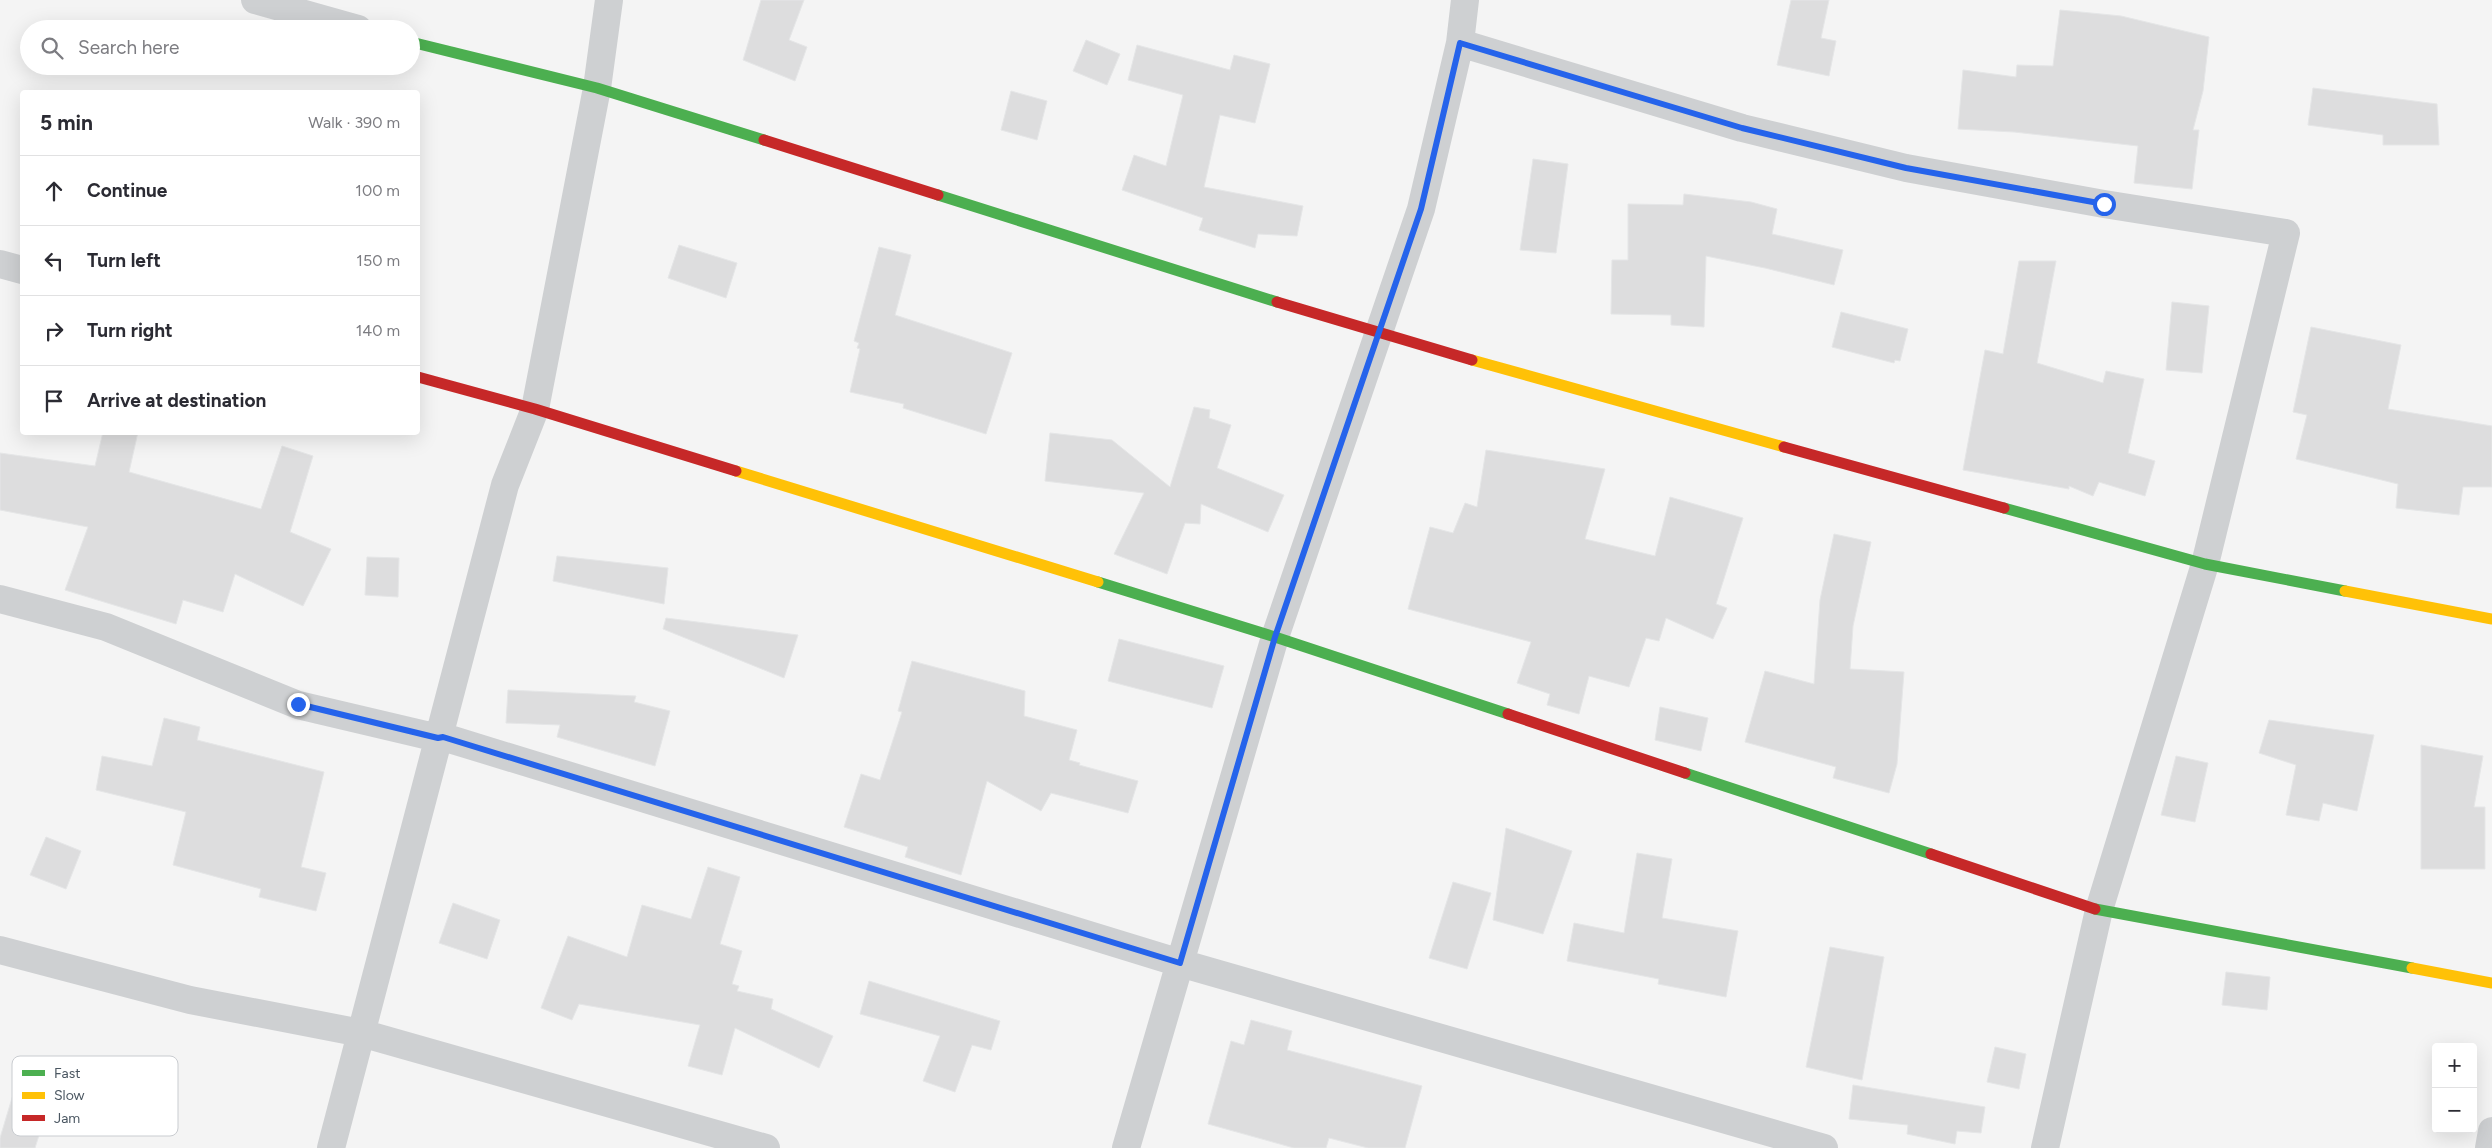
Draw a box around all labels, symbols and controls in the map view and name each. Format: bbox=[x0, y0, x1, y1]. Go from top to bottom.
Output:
search box bbox=[20, 20, 420, 75]
icon: search bbox=[38, 34, 66, 62]
text: Search here bbox=[78, 36, 180, 59]
text: 5 min bbox=[40, 110, 93, 135]
text: Walk · 390 m bbox=[308, 113, 400, 132]
icon: ahead bbox=[40, 177, 68, 205]
text: Continue bbox=[87, 179, 167, 202]
text: 100 m bbox=[355, 181, 400, 200]
route start bbox=[2093, 193, 2116, 216]
icon: left bbox=[40, 247, 68, 275]
text: Turn left bbox=[87, 249, 161, 272]
text: 150 m bbox=[356, 251, 400, 270]
icon: right bbox=[40, 317, 68, 345]
text: Turn right bbox=[87, 319, 173, 342]
text: 140 m bbox=[356, 321, 400, 340]
icon: arrive bbox=[40, 387, 68, 415]
text: Arrive at destination bbox=[87, 389, 266, 412]
route end bbox=[287, 693, 310, 716]
map controls bbox=[2432, 1043, 2477, 1133]
button: + bbox=[2432, 1043, 2477, 1088]
legend bbox=[12, 1056, 178, 1136]
text: Fast bbox=[54, 1065, 80, 1082]
text: Slow bbox=[54, 1087, 85, 1104]
button: − bbox=[2432, 1088, 2477, 1133]
text: Jam bbox=[54, 1110, 80, 1127]

